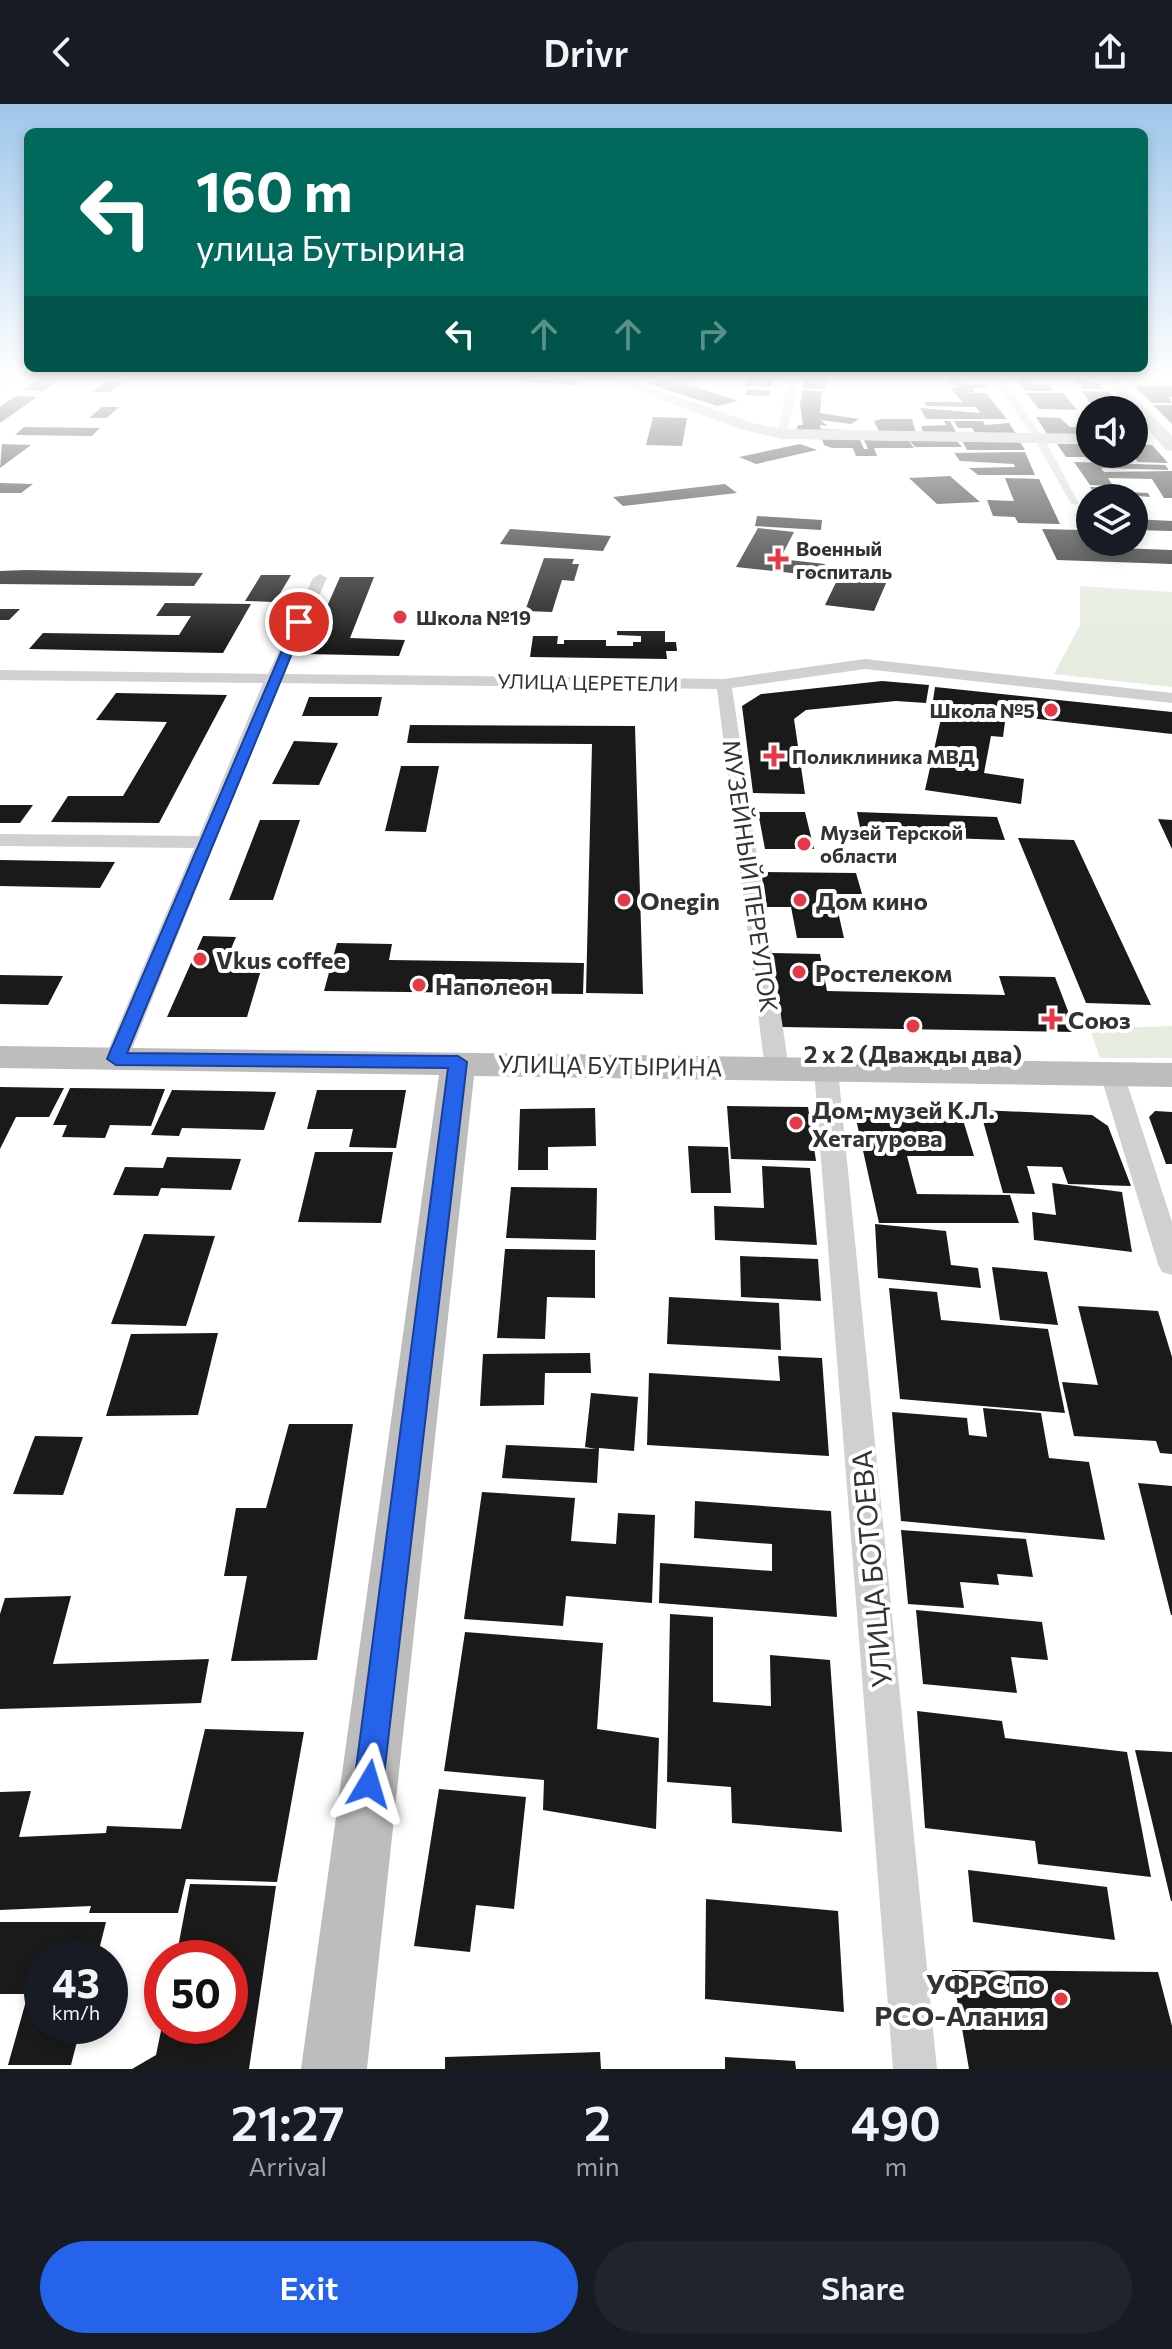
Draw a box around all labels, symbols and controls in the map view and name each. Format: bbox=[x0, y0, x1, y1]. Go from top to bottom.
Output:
icon: back bbox=[40, 30, 84, 74]
text: Drivr bbox=[544, 30, 628, 74]
icon: share bbox=[1088, 30, 1132, 74]
text: 160 m bbox=[196, 155, 353, 224]
icon: left bbox=[64, 160, 168, 264]
text: улица Бутырина bbox=[196, 224, 466, 268]
icon: left bbox=[438, 312, 482, 356]
icon: ahead bbox=[522, 312, 566, 356]
icon: ahead bbox=[606, 312, 650, 356]
icon: right bbox=[690, 312, 734, 356]
map controls bbox=[1076, 396, 1148, 556]
button: sound bbox=[1076, 396, 1148, 468]
button: layers bbox=[1076, 484, 1148, 556]
place label: Военный госпиталь bbox=[796, 536, 893, 583]
marker: Военный госпиталь bbox=[767, 548, 789, 570]
pin bbox=[265, 588, 333, 656]
icon: arrive bbox=[277, 600, 321, 644]
place label: Школа №19 bbox=[416, 605, 531, 629]
marker: Школа №19 bbox=[391, 608, 409, 626]
street label: УЛИЦА ЦЕРЕТЕЛИ bbox=[497, 668, 679, 696]
place label: Школа №5 bbox=[930, 698, 1035, 722]
marker: Школа №5 bbox=[1042, 701, 1060, 719]
street label: МУЗЕЙНЫЙ ПЕРЕУЛОК bbox=[717, 738, 785, 1014]
place label: Поликлиника МВД bbox=[792, 744, 975, 768]
marker: Поликлиника МВД bbox=[763, 745, 785, 767]
place label: Музей Терской области bbox=[820, 820, 963, 867]
marker: Музей Терской области bbox=[795, 835, 813, 853]
place label: Onegin bbox=[640, 886, 720, 915]
place label: Дом кино bbox=[816, 886, 928, 915]
marker: Onegin bbox=[615, 891, 633, 909]
marker: Дом кино bbox=[791, 891, 809, 909]
place label: Vkus coffee bbox=[216, 945, 346, 974]
marker: Vkus coffee bbox=[191, 950, 209, 968]
place label: Ростелеком bbox=[815, 958, 953, 987]
marker: Ростелеком bbox=[790, 963, 808, 981]
place label: Наполеон bbox=[435, 971, 549, 1000]
marker: Наполеон bbox=[410, 976, 428, 994]
place label: Союз bbox=[1068, 1005, 1131, 1034]
marker: Союз bbox=[1043, 1010, 1061, 1028]
marker: 2 х 2 (Дважды два) bbox=[904, 1017, 922, 1035]
place label: 2 х 2 (Дважды два) bbox=[804, 1039, 1022, 1068]
street label: УЛИЦА БУТЫРИНА bbox=[497, 1049, 723, 1081]
place label: Дом-музей К.Л. Хетагурова bbox=[812, 1095, 995, 1152]
marker: Дом-музей К.Л. Хетагурова bbox=[787, 1114, 805, 1132]
street label: УЛИЦА БОТОЕВА bbox=[844, 1449, 898, 1689]
position arrow bbox=[327, 1742, 411, 1826]
speed limit sign: 50 bbox=[144, 1940, 248, 2044]
text: 43 bbox=[52, 1957, 100, 2006]
place label: УФРС по РСО-Алания bbox=[874, 1966, 1045, 2032]
marker: УФРС по РСО-Алания bbox=[1052, 1990, 1070, 2008]
text: km/h bbox=[52, 2000, 100, 2024]
text: 21:27 bbox=[231, 2092, 344, 2151]
text: 2 bbox=[584, 2092, 611, 2151]
text: 490 bbox=[851, 2092, 941, 2151]
text: Arrival bbox=[248, 2150, 327, 2181]
text: min bbox=[575, 2150, 620, 2181]
text: m bbox=[885, 2150, 907, 2181]
button: Exit bbox=[40, 2241, 578, 2333]
button: Share bbox=[594, 2241, 1132, 2333]

